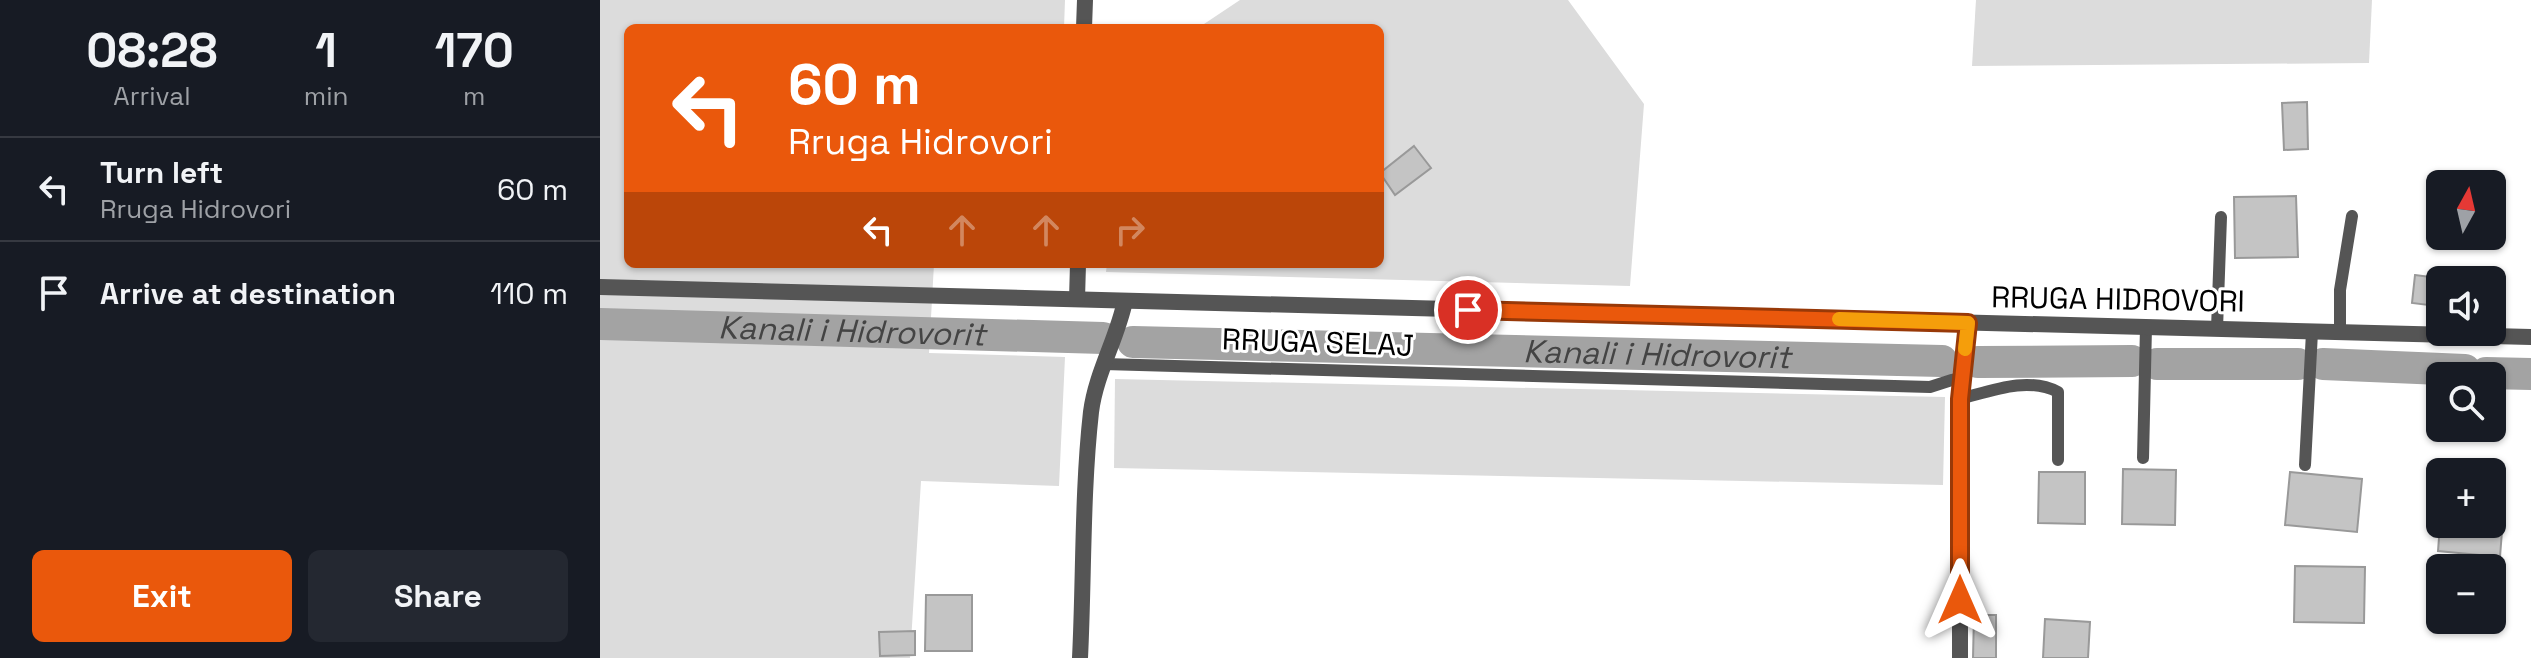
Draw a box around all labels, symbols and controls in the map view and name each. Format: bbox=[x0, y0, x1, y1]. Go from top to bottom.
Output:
text: 08:28 bbox=[86, 20, 218, 81]
text: 1 bbox=[315, 20, 337, 81]
text: 170 bbox=[435, 20, 514, 81]
text: 60 m bbox=[788, 49, 921, 120]
icon: left bbox=[656, 56, 760, 160]
text: Arrival bbox=[113, 79, 191, 113]
text: min bbox=[304, 79, 348, 113]
text: m bbox=[463, 79, 485, 113]
text: Rruga Hidrovori bbox=[788, 119, 1053, 165]
text: Turn left bbox=[100, 153, 223, 192]
icon: left bbox=[32, 167, 76, 211]
text: 60 m bbox=[497, 170, 568, 209]
north arrow bbox=[2426, 170, 2506, 250]
map controls bbox=[2426, 170, 2506, 634]
text: Rruga Hidrovori bbox=[100, 192, 291, 226]
icon: left bbox=[856, 208, 900, 252]
icon: ahead bbox=[940, 208, 984, 252]
icon: ahead bbox=[1024, 208, 1068, 252]
icon: right bbox=[1108, 208, 1152, 252]
button: sound bbox=[2426, 266, 2506, 346]
icon: arrive bbox=[32, 271, 76, 315]
text: Arrive at destination bbox=[100, 274, 396, 313]
text: 110 m bbox=[490, 274, 568, 313]
pin bbox=[1434, 276, 1502, 344]
street label: RRUGA HIDROVORI bbox=[1991, 277, 2245, 321]
icon: arrive bbox=[1446, 288, 1490, 332]
water label: Kanali i Hidrovorit bbox=[718, 307, 989, 355]
street label: RRUGA SELAJ bbox=[1221, 319, 1415, 365]
water label: Kanali i Hidrovorit bbox=[1523, 331, 1794, 378]
button: search bbox=[2426, 362, 2506, 442]
button: + bbox=[2426, 458, 2506, 538]
button: Exit bbox=[32, 550, 292, 642]
button: Share bbox=[308, 550, 568, 642]
button: − bbox=[2426, 554, 2506, 634]
position arrow bbox=[1918, 558, 2002, 642]

